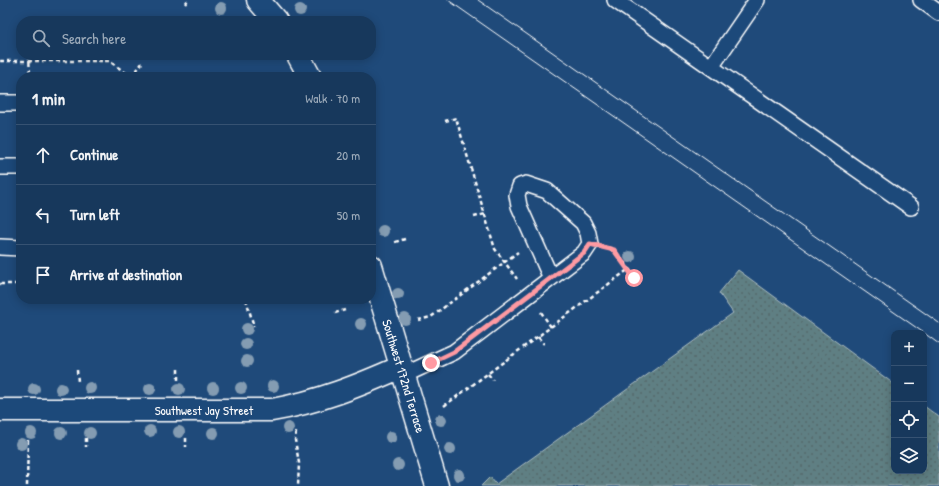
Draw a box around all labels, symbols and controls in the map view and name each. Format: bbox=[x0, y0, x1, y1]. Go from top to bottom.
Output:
search box bbox=[16, 16, 376, 60]
icon: search bbox=[30, 27, 52, 49]
text: Search here bbox=[62, 28, 126, 49]
text: 1 min bbox=[32, 87, 65, 110]
text: Walk · 70 m bbox=[305, 89, 360, 107]
icon: ahead bbox=[32, 144, 54, 166]
text: Continue bbox=[70, 144, 118, 165]
text: 20 m bbox=[336, 146, 360, 164]
icon: left bbox=[32, 204, 54, 226]
text: Turn left bbox=[70, 204, 120, 225]
text: 50 m bbox=[337, 206, 360, 224]
icon: arrive bbox=[32, 264, 54, 286]
text: Arrive at destination bbox=[70, 264, 182, 285]
route start bbox=[625, 269, 643, 287]
street label: Southwest 172nd Terrace bbox=[378, 317, 430, 435]
map controls bbox=[891, 330, 927, 474]
button: + bbox=[891, 330, 927, 366]
route end bbox=[422, 354, 440, 372]
button: − bbox=[891, 366, 927, 402]
street label: Southwest Jay Street bbox=[155, 401, 254, 419]
button: locate bbox=[891, 402, 927, 438]
button: layers bbox=[891, 438, 927, 474]

